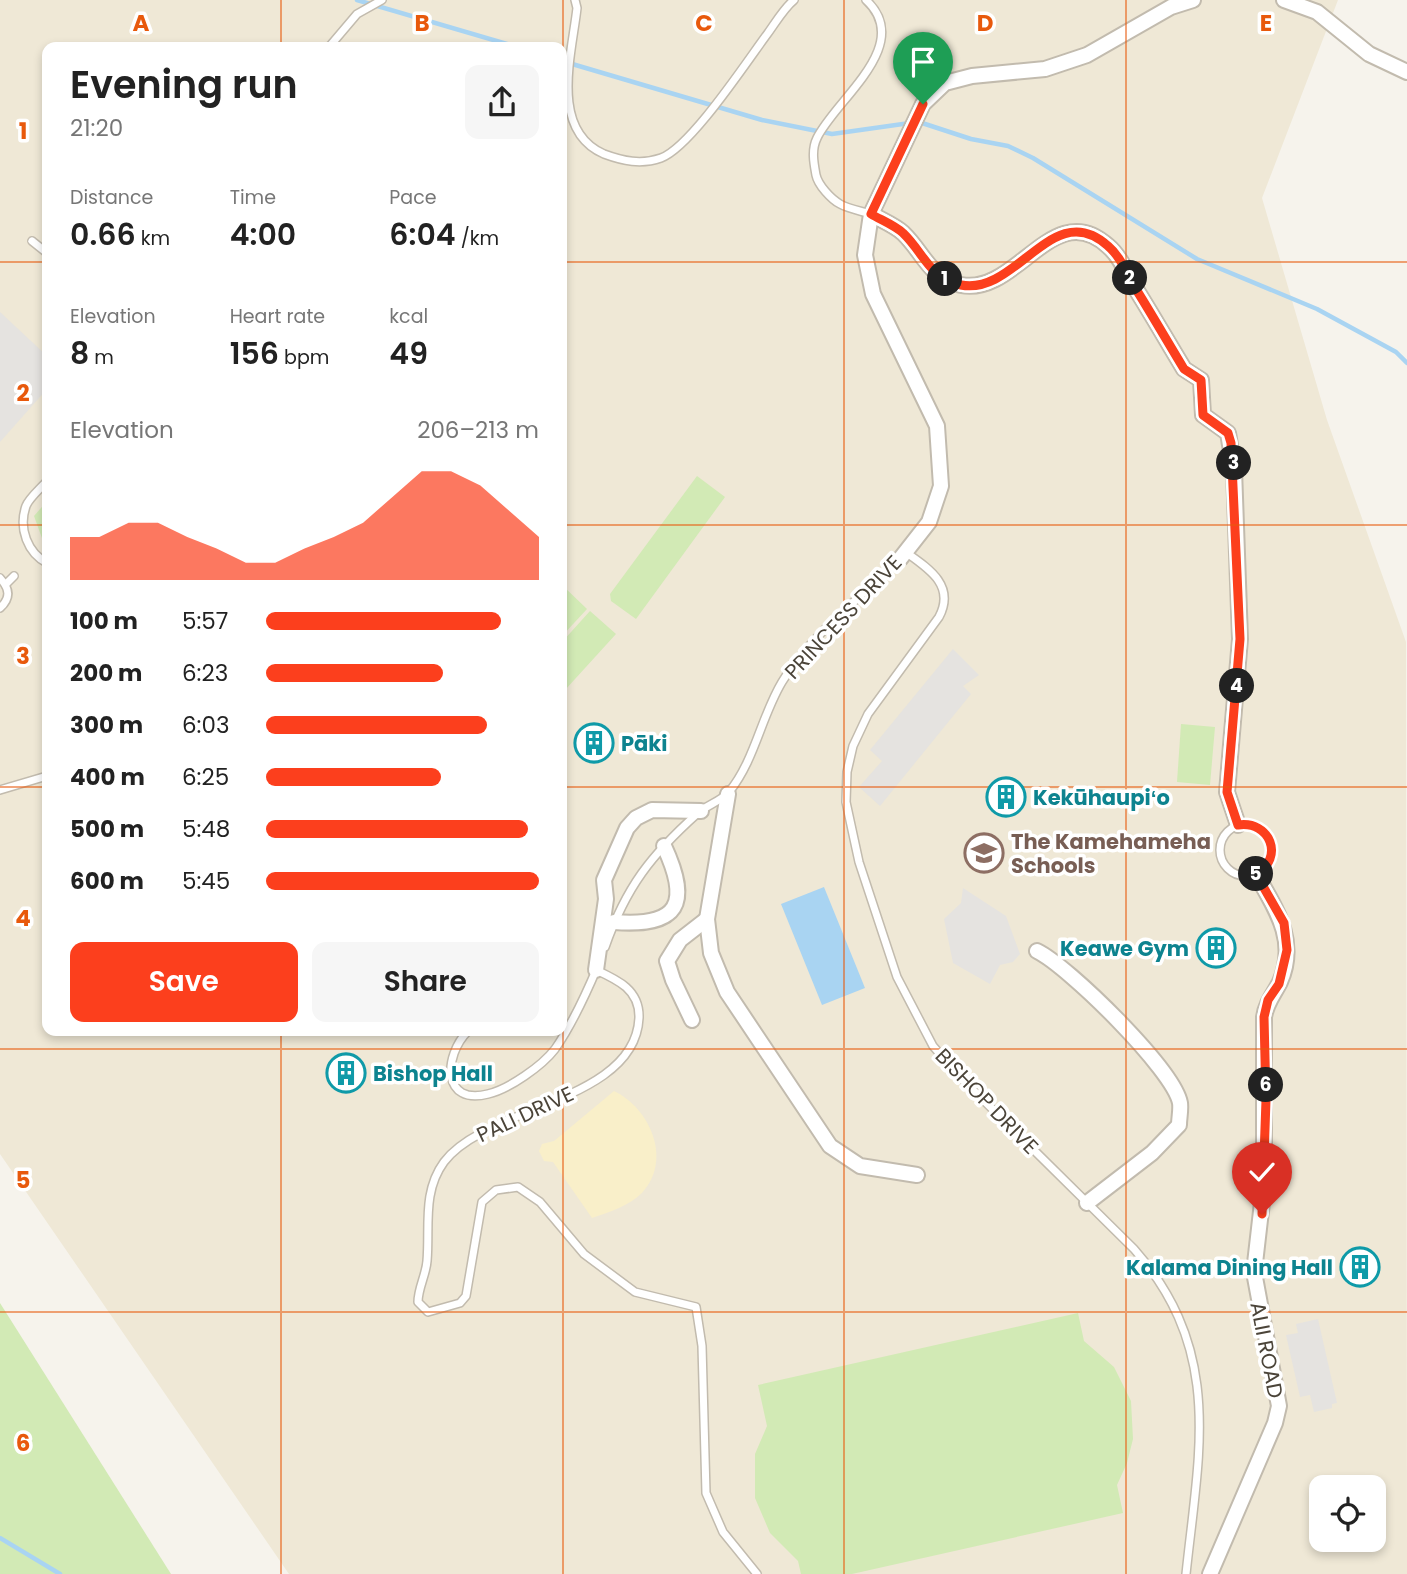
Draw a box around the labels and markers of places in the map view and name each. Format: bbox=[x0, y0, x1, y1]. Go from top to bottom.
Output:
pin bbox=[893, 32, 953, 104]
pin: 2 bbox=[1112, 260, 1148, 296]
pin: 1 bbox=[928, 262, 962, 296]
pin: 3 bbox=[1216, 446, 1252, 480]
pin: 4 bbox=[1220, 668, 1254, 704]
building icon: Pāki bbox=[573, 722, 615, 764]
place label: Pāki bbox=[621, 729, 668, 758]
building icon: Kekūhaupiʻo bbox=[985, 776, 1027, 818]
place label: Kekūhaupiʻo bbox=[1033, 783, 1170, 812]
place label: The Kamehameha Schools bbox=[1011, 827, 1211, 880]
school or university icon: The Kamehameha Schools bbox=[963, 832, 1005, 874]
pin: 5 bbox=[1238, 856, 1274, 892]
building icon: Keawe Gym bbox=[1195, 927, 1237, 969]
place label: Keawe Gym bbox=[1060, 934, 1189, 963]
building icon: Bishop Hall bbox=[325, 1052, 367, 1094]
place label: Bishop Hall bbox=[373, 1059, 493, 1088]
pin: 6 bbox=[1248, 1068, 1284, 1102]
pin bbox=[1232, 1142, 1292, 1214]
building icon: Kalama Dining Hall bbox=[1339, 1246, 1381, 1288]
place label: Kalama Dining Hall bbox=[1126, 1253, 1333, 1282]

